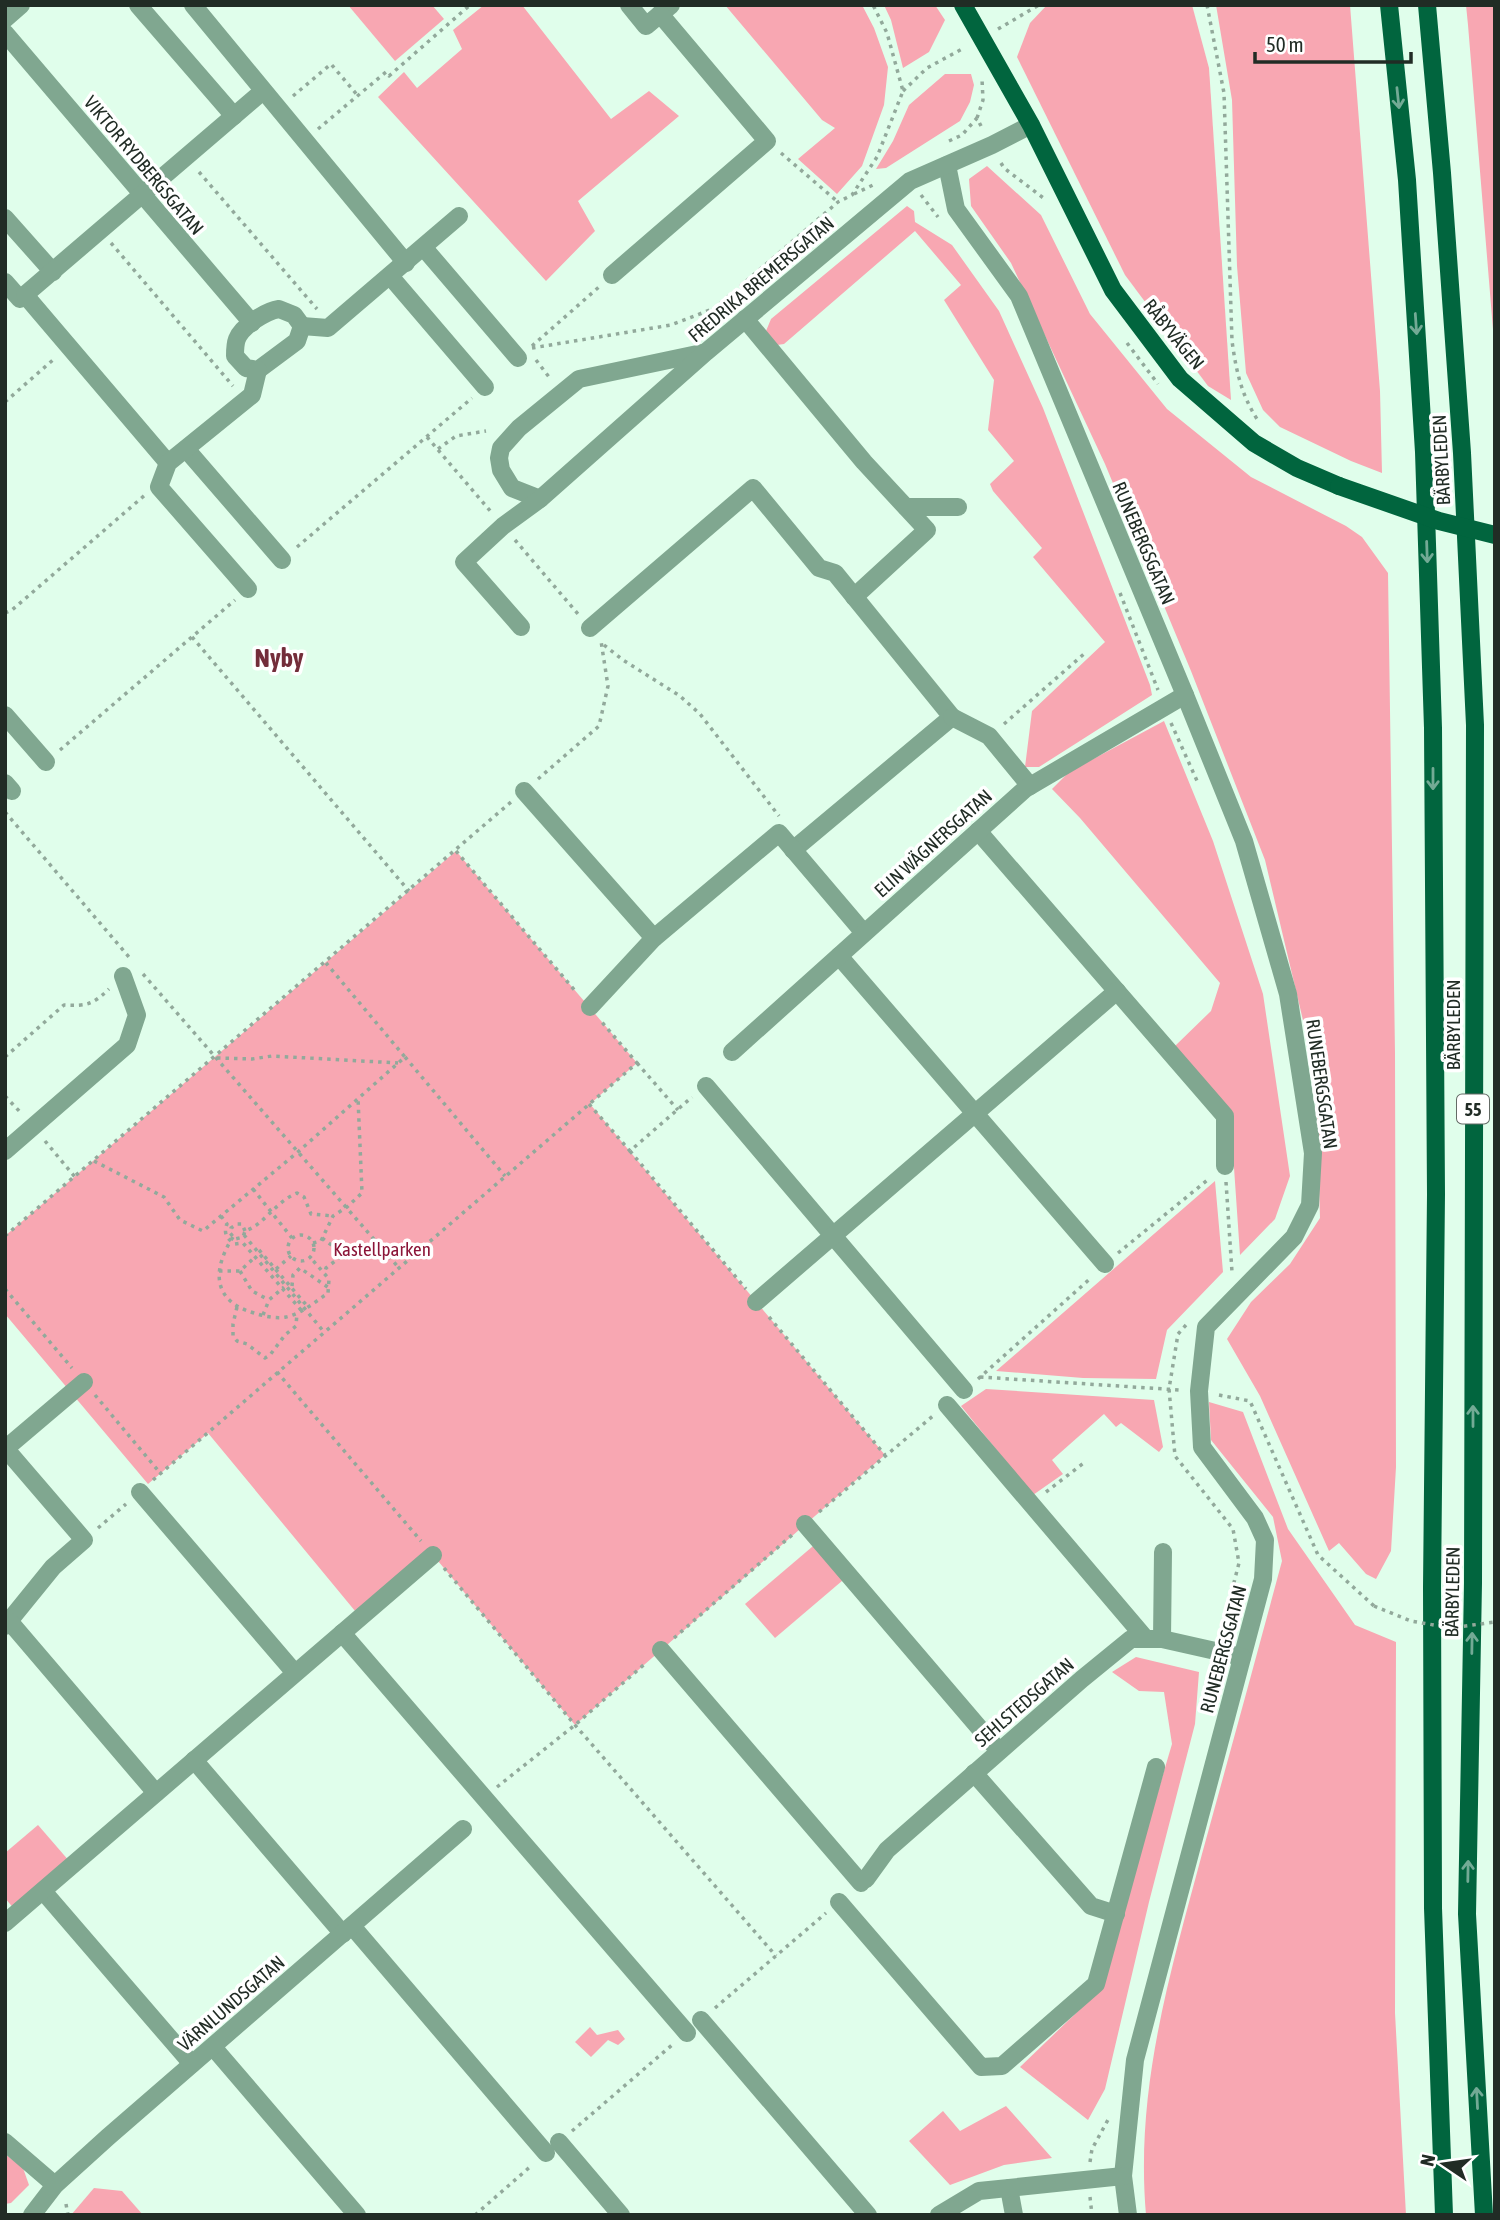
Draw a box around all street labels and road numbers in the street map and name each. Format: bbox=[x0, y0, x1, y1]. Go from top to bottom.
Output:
street label: VIKTOR RYDBERGSGATAN bbox=[80, 91, 208, 239]
street label: FREDRIKA BREMERSGATAN bbox=[684, 212, 838, 346]
street label: RÅBYVÄGEN bbox=[1139, 294, 1209, 374]
street label: BÄRBYLEDEN bbox=[1428, 414, 1454, 506]
street label: RUNEBERGSGATAN bbox=[1108, 478, 1180, 608]
street label: ELIN WÄGNERSGATAN bbox=[870, 785, 996, 901]
street label: BÄRBYLEDEN bbox=[1442, 980, 1464, 1070]
street label: RUNEBERGSGATAN bbox=[1302, 1018, 1342, 1150]
road number: 55 bbox=[1457, 1094, 1489, 1124]
street label: BÄRBYLEDEN bbox=[1440, 1546, 1464, 1638]
street label: RUNEBERGSGATAN bbox=[1195, 1583, 1251, 1715]
street label: SEHLSTEDSGATAN bbox=[970, 1653, 1078, 1751]
street label: VÄRNLUNDSGATAN bbox=[173, 1951, 289, 2055]

